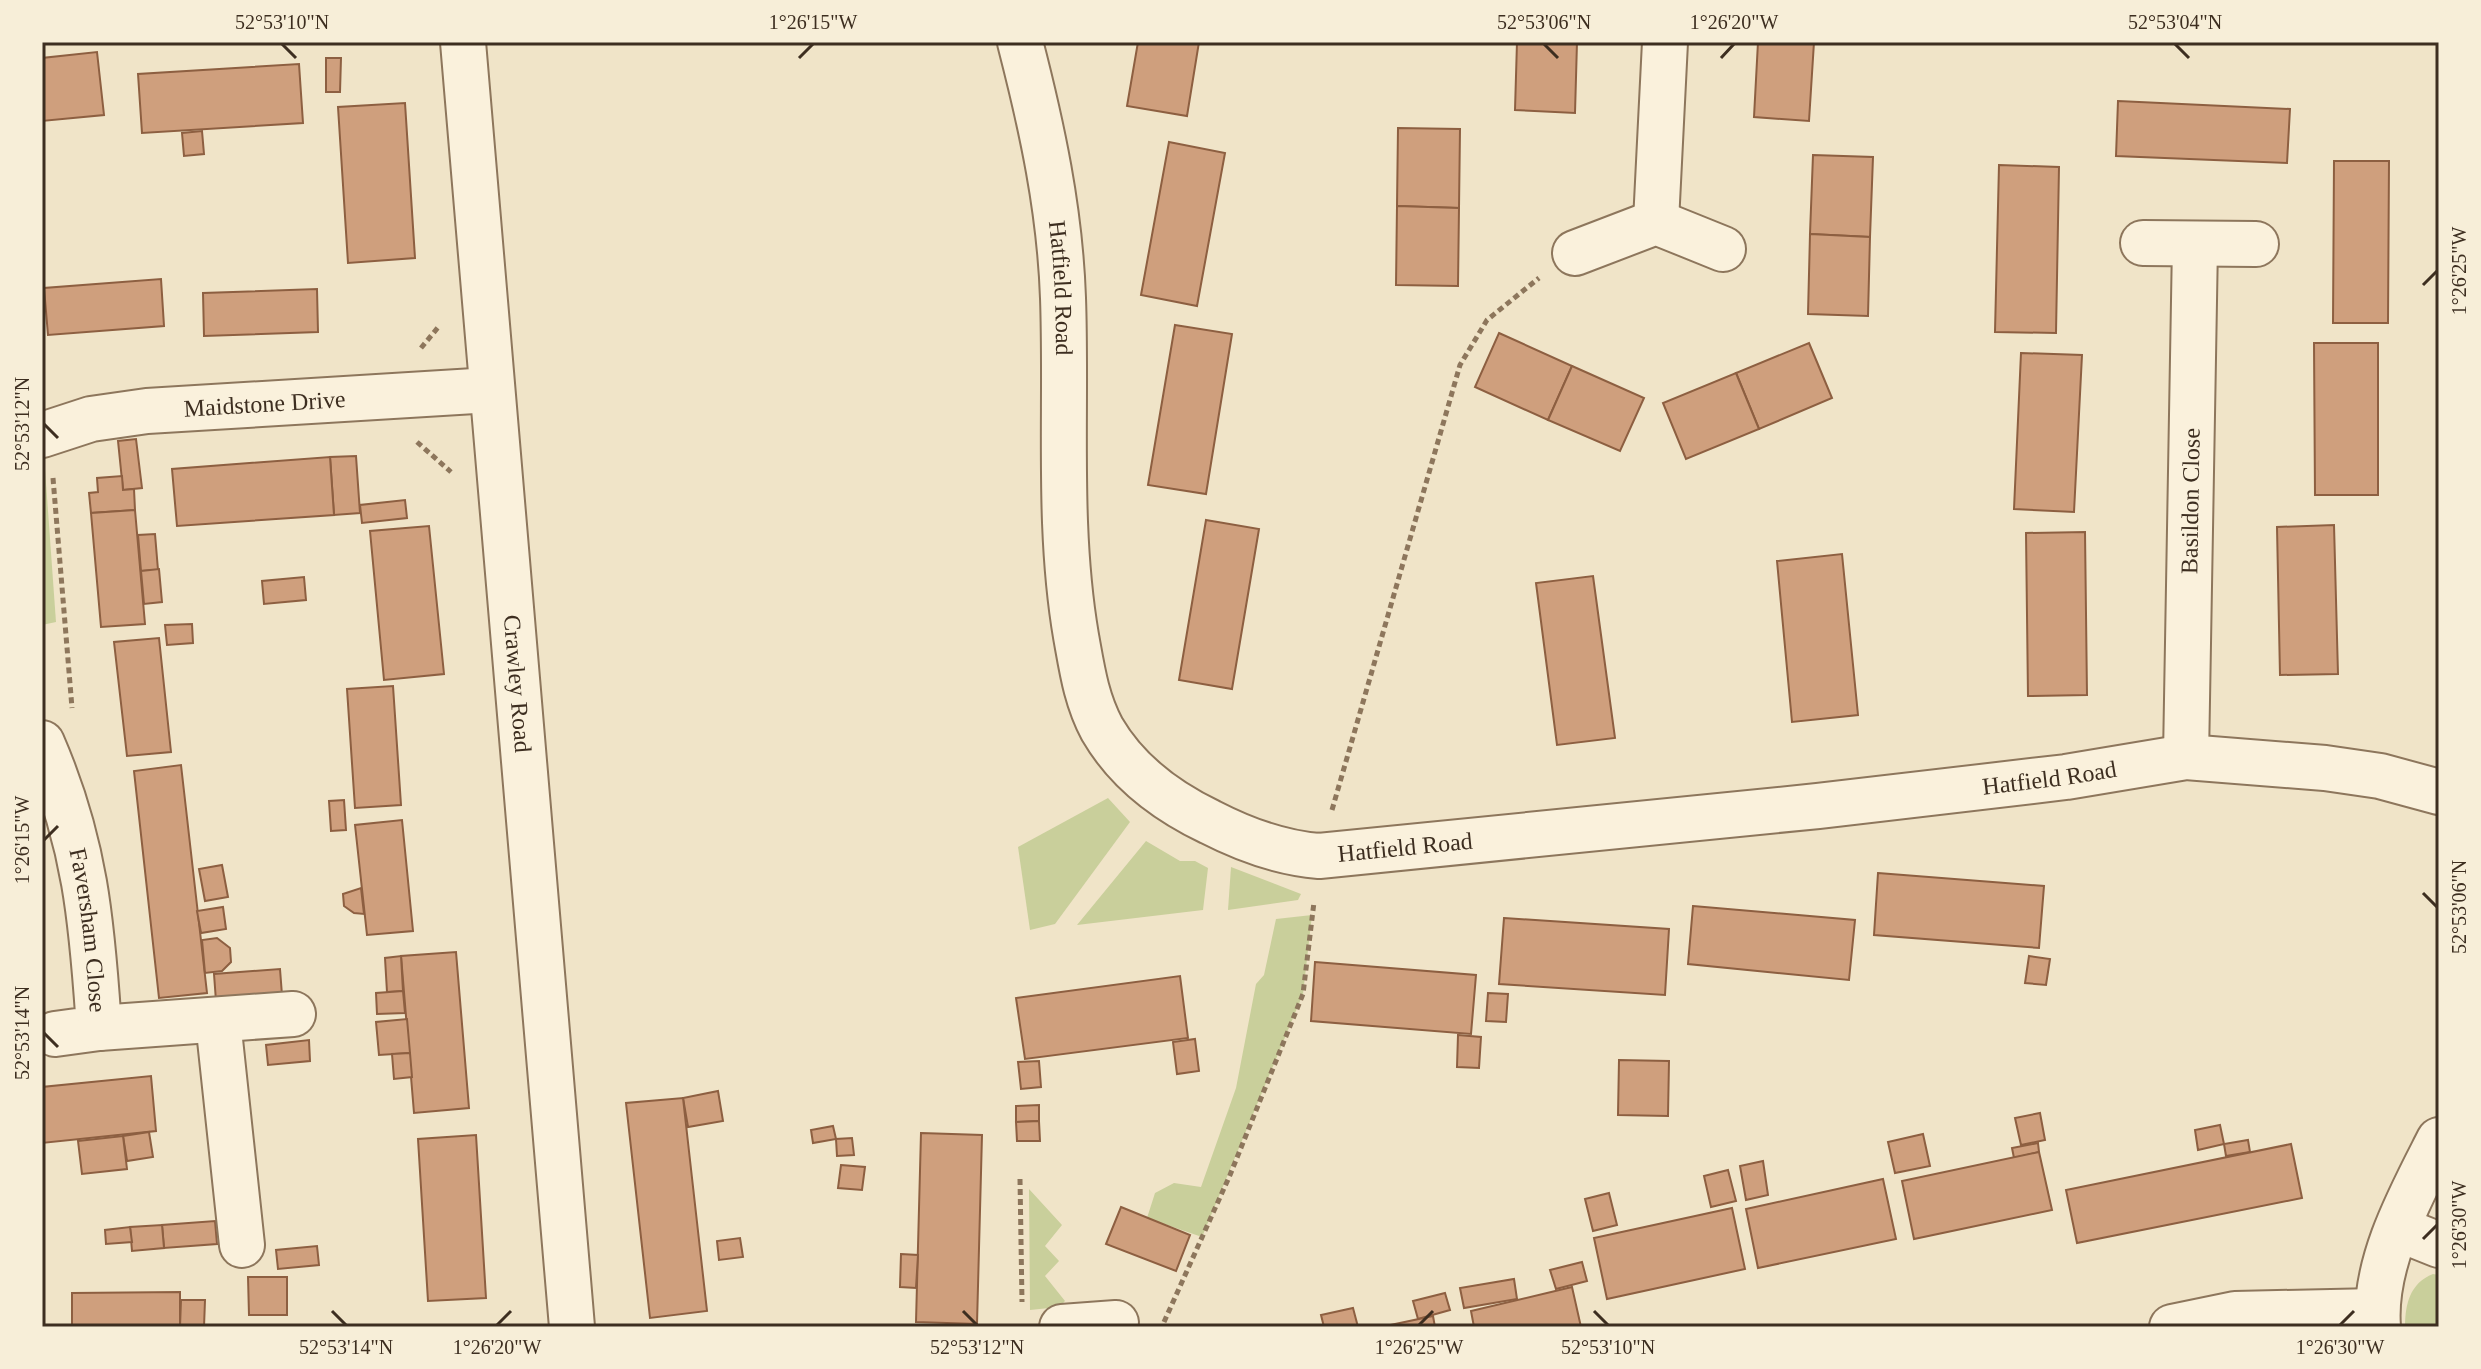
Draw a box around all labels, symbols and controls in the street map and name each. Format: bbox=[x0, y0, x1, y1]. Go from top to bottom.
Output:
text: 52°53'10"N bbox=[235, 11, 329, 33]
text: 1°26'15"W bbox=[769, 11, 857, 33]
text: 52°53'06"N bbox=[1497, 11, 1591, 33]
text: 1°26'20"W bbox=[1690, 11, 1778, 33]
text: 52°53'04"N bbox=[2128, 11, 2222, 33]
street label: Hatfield Road bbox=[1044, 219, 1077, 356]
text: 1°26'25"W bbox=[2448, 227, 2470, 315]
text: 52°53'12"N bbox=[11, 377, 33, 471]
street label: Maidstone Drive bbox=[183, 386, 346, 422]
street label: Basildon Close bbox=[2176, 428, 2205, 574]
street label: Crawley Road bbox=[499, 614, 536, 754]
street label: Hatfield Road bbox=[1981, 756, 2119, 800]
text: 1°26'15"W bbox=[11, 796, 33, 884]
street label: Hatfield Road bbox=[1337, 828, 1474, 867]
street label: Faversham Close bbox=[64, 845, 111, 1013]
text: 52°53'06"N bbox=[2448, 860, 2470, 954]
text: 52°53'14"N bbox=[11, 986, 33, 1080]
text: 1°26'30"W bbox=[2448, 1181, 2470, 1269]
text: 52°53'14"N bbox=[299, 1336, 393, 1358]
text: 1°26'20"W bbox=[453, 1336, 541, 1358]
text: 52°53'12"N bbox=[930, 1336, 1024, 1358]
text: 1°26'25"W bbox=[1375, 1336, 1463, 1358]
text: 52°53'10"N bbox=[1561, 1336, 1655, 1358]
text: 1°26'30"W bbox=[2296, 1336, 2384, 1358]

